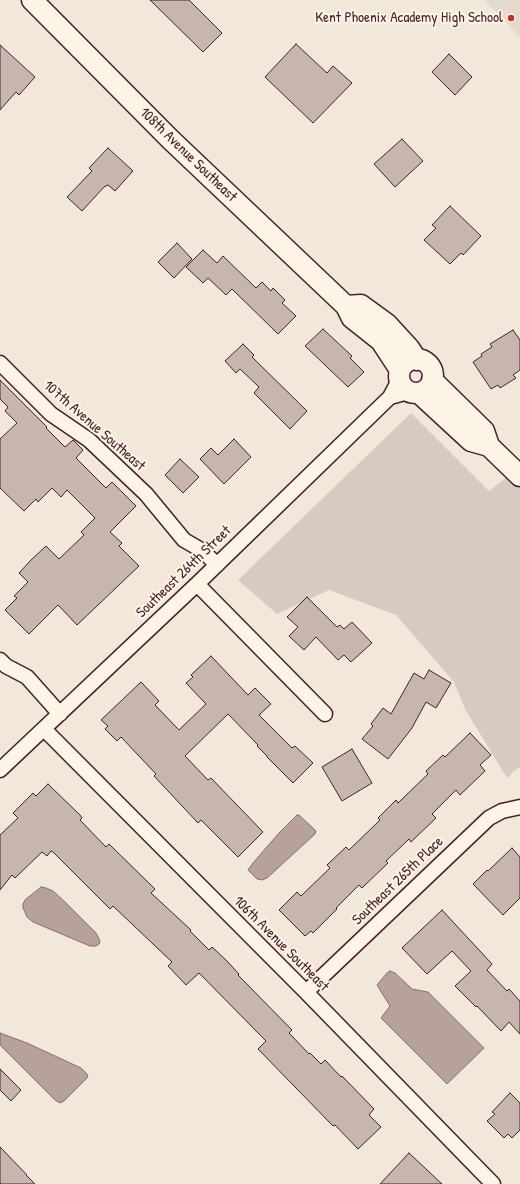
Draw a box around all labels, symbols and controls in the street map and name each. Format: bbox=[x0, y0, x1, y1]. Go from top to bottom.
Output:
place label: Kent Phoenix Academy High School bbox=[315, 9, 503, 27]
marker: Kent Phoenix Academy High School bbox=[506, 13, 516, 23]
street label: 108th Avenue Southeast bbox=[136, 104, 240, 206]
street label: 107th Avenue Southeast bbox=[39, 377, 149, 475]
street label: Southeast 264th Street bbox=[133, 522, 235, 622]
street label: Southeast 265th Place bbox=[349, 833, 447, 929]
street label: 106th Avenue Southeast bbox=[229, 892, 333, 996]

